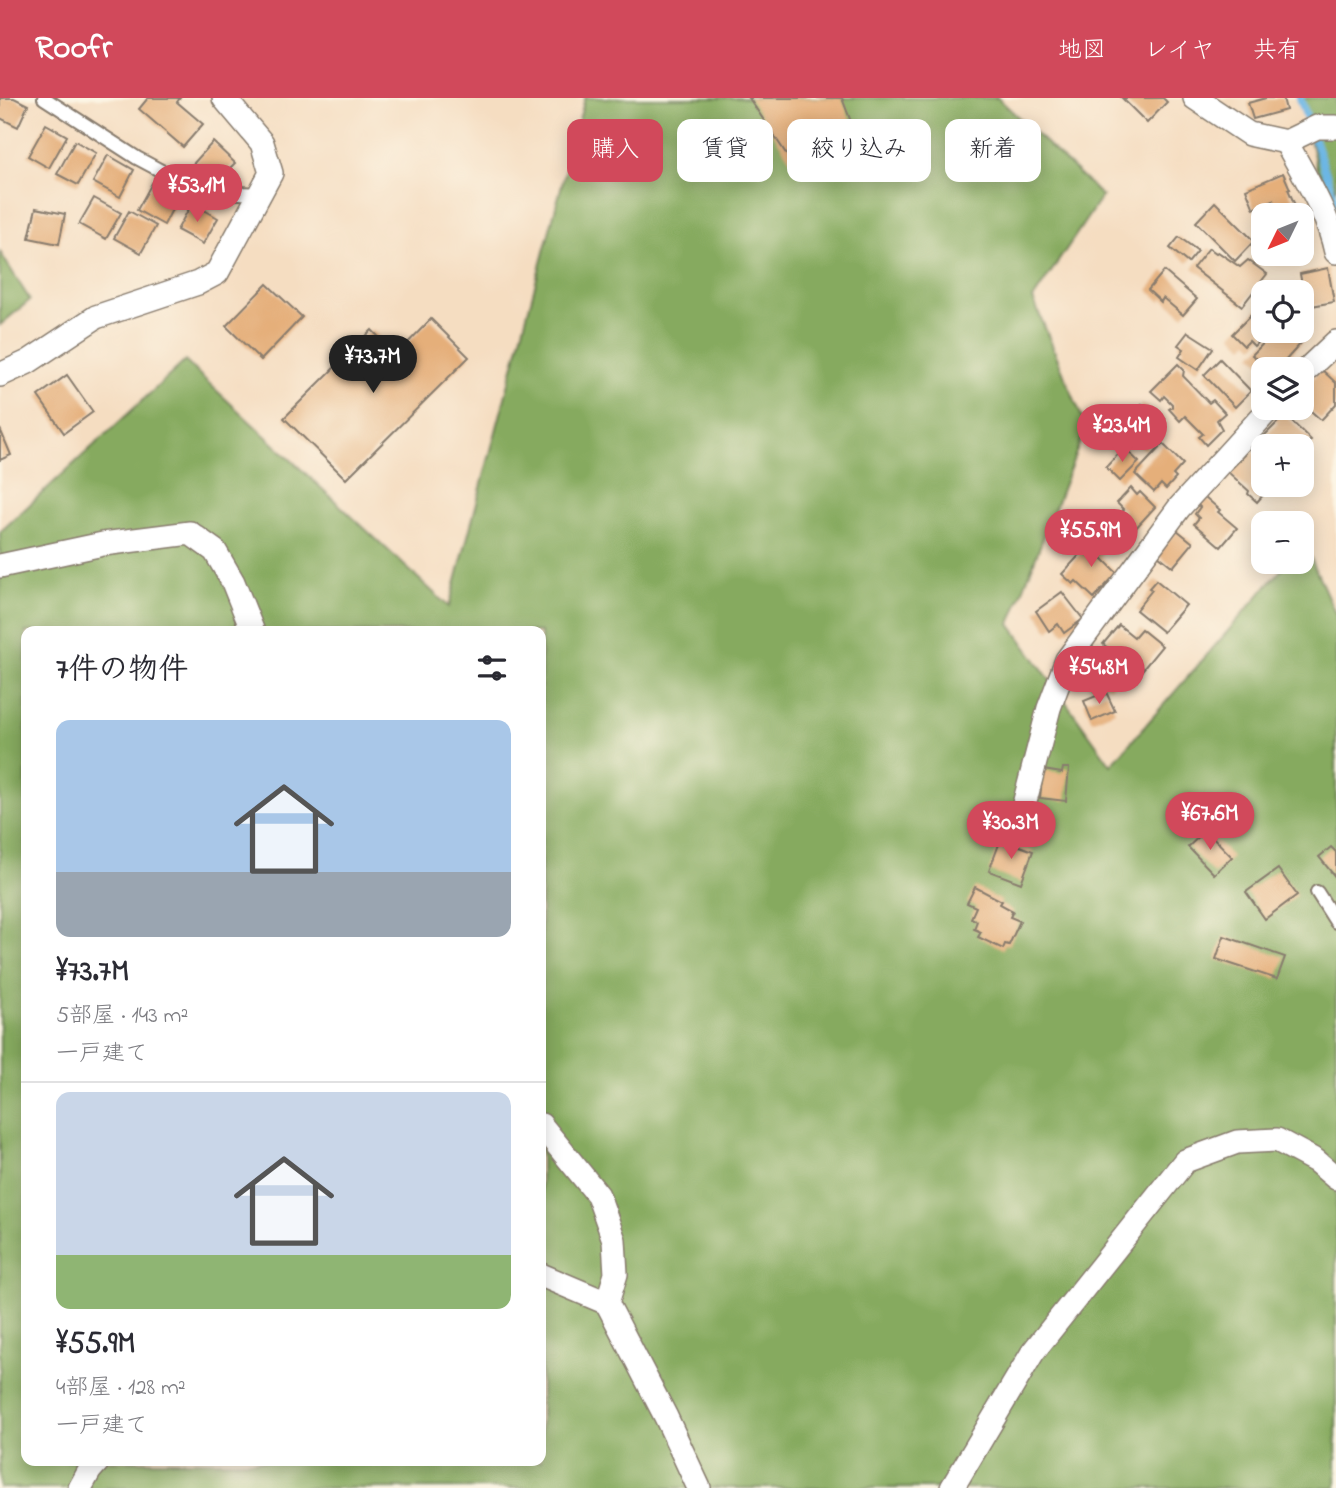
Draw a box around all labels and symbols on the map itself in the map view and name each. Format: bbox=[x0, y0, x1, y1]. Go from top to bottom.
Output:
pin: ¥53.1M bbox=[140, 164, 254, 224]
north arrow bbox=[1251, 203, 1314, 266]
pin: ¥73.7M bbox=[316, 336, 430, 395]
pin: ¥23.4M bbox=[1065, 404, 1179, 464]
pin: ¥55.9M bbox=[1034, 510, 1148, 569]
pin: ¥54.8M bbox=[1042, 646, 1156, 706]
pin: ¥67.6M bbox=[1153, 792, 1267, 852]
pin: ¥30.3M bbox=[954, 802, 1068, 861]

